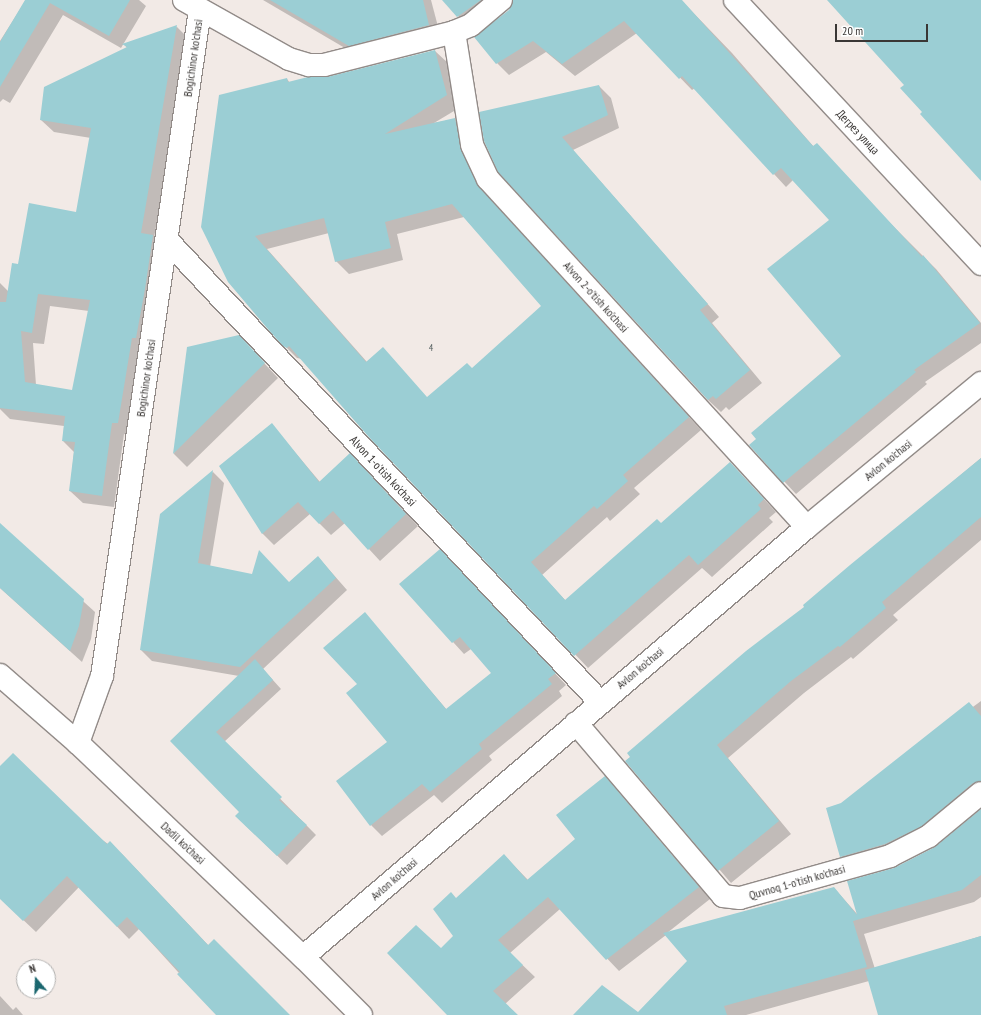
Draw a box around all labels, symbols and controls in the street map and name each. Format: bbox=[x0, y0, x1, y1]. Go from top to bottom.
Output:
scale bar bbox=[837, 16, 930, 42]
street label: Bogichinor ko'chasi bbox=[180, 18, 206, 98]
text: 20 m bbox=[842, 23, 863, 38]
street label: Дегрез улица bbox=[834, 106, 882, 158]
street label: Alvon 2-o'tish ko'chasi bbox=[560, 258, 632, 336]
street label: Bogichinor ko'chasi bbox=[133, 338, 159, 418]
house number: 4 bbox=[429, 342, 433, 354]
street label: Alvon 1-o'tish ko'chasi bbox=[347, 433, 419, 509]
street label: Avlon ko'chasi bbox=[861, 436, 915, 484]
street label: Avlon ko'chasi bbox=[613, 644, 667, 692]
street label: Dadil ko'chasi bbox=[158, 819, 208, 867]
street label: Avlon ko'chasi bbox=[368, 855, 420, 903]
street label: Quvnoq 1-o'tish ko'chasi bbox=[747, 861, 847, 903]
north arrow bbox=[16, 959, 56, 999]
text: N bbox=[27, 961, 38, 976]

